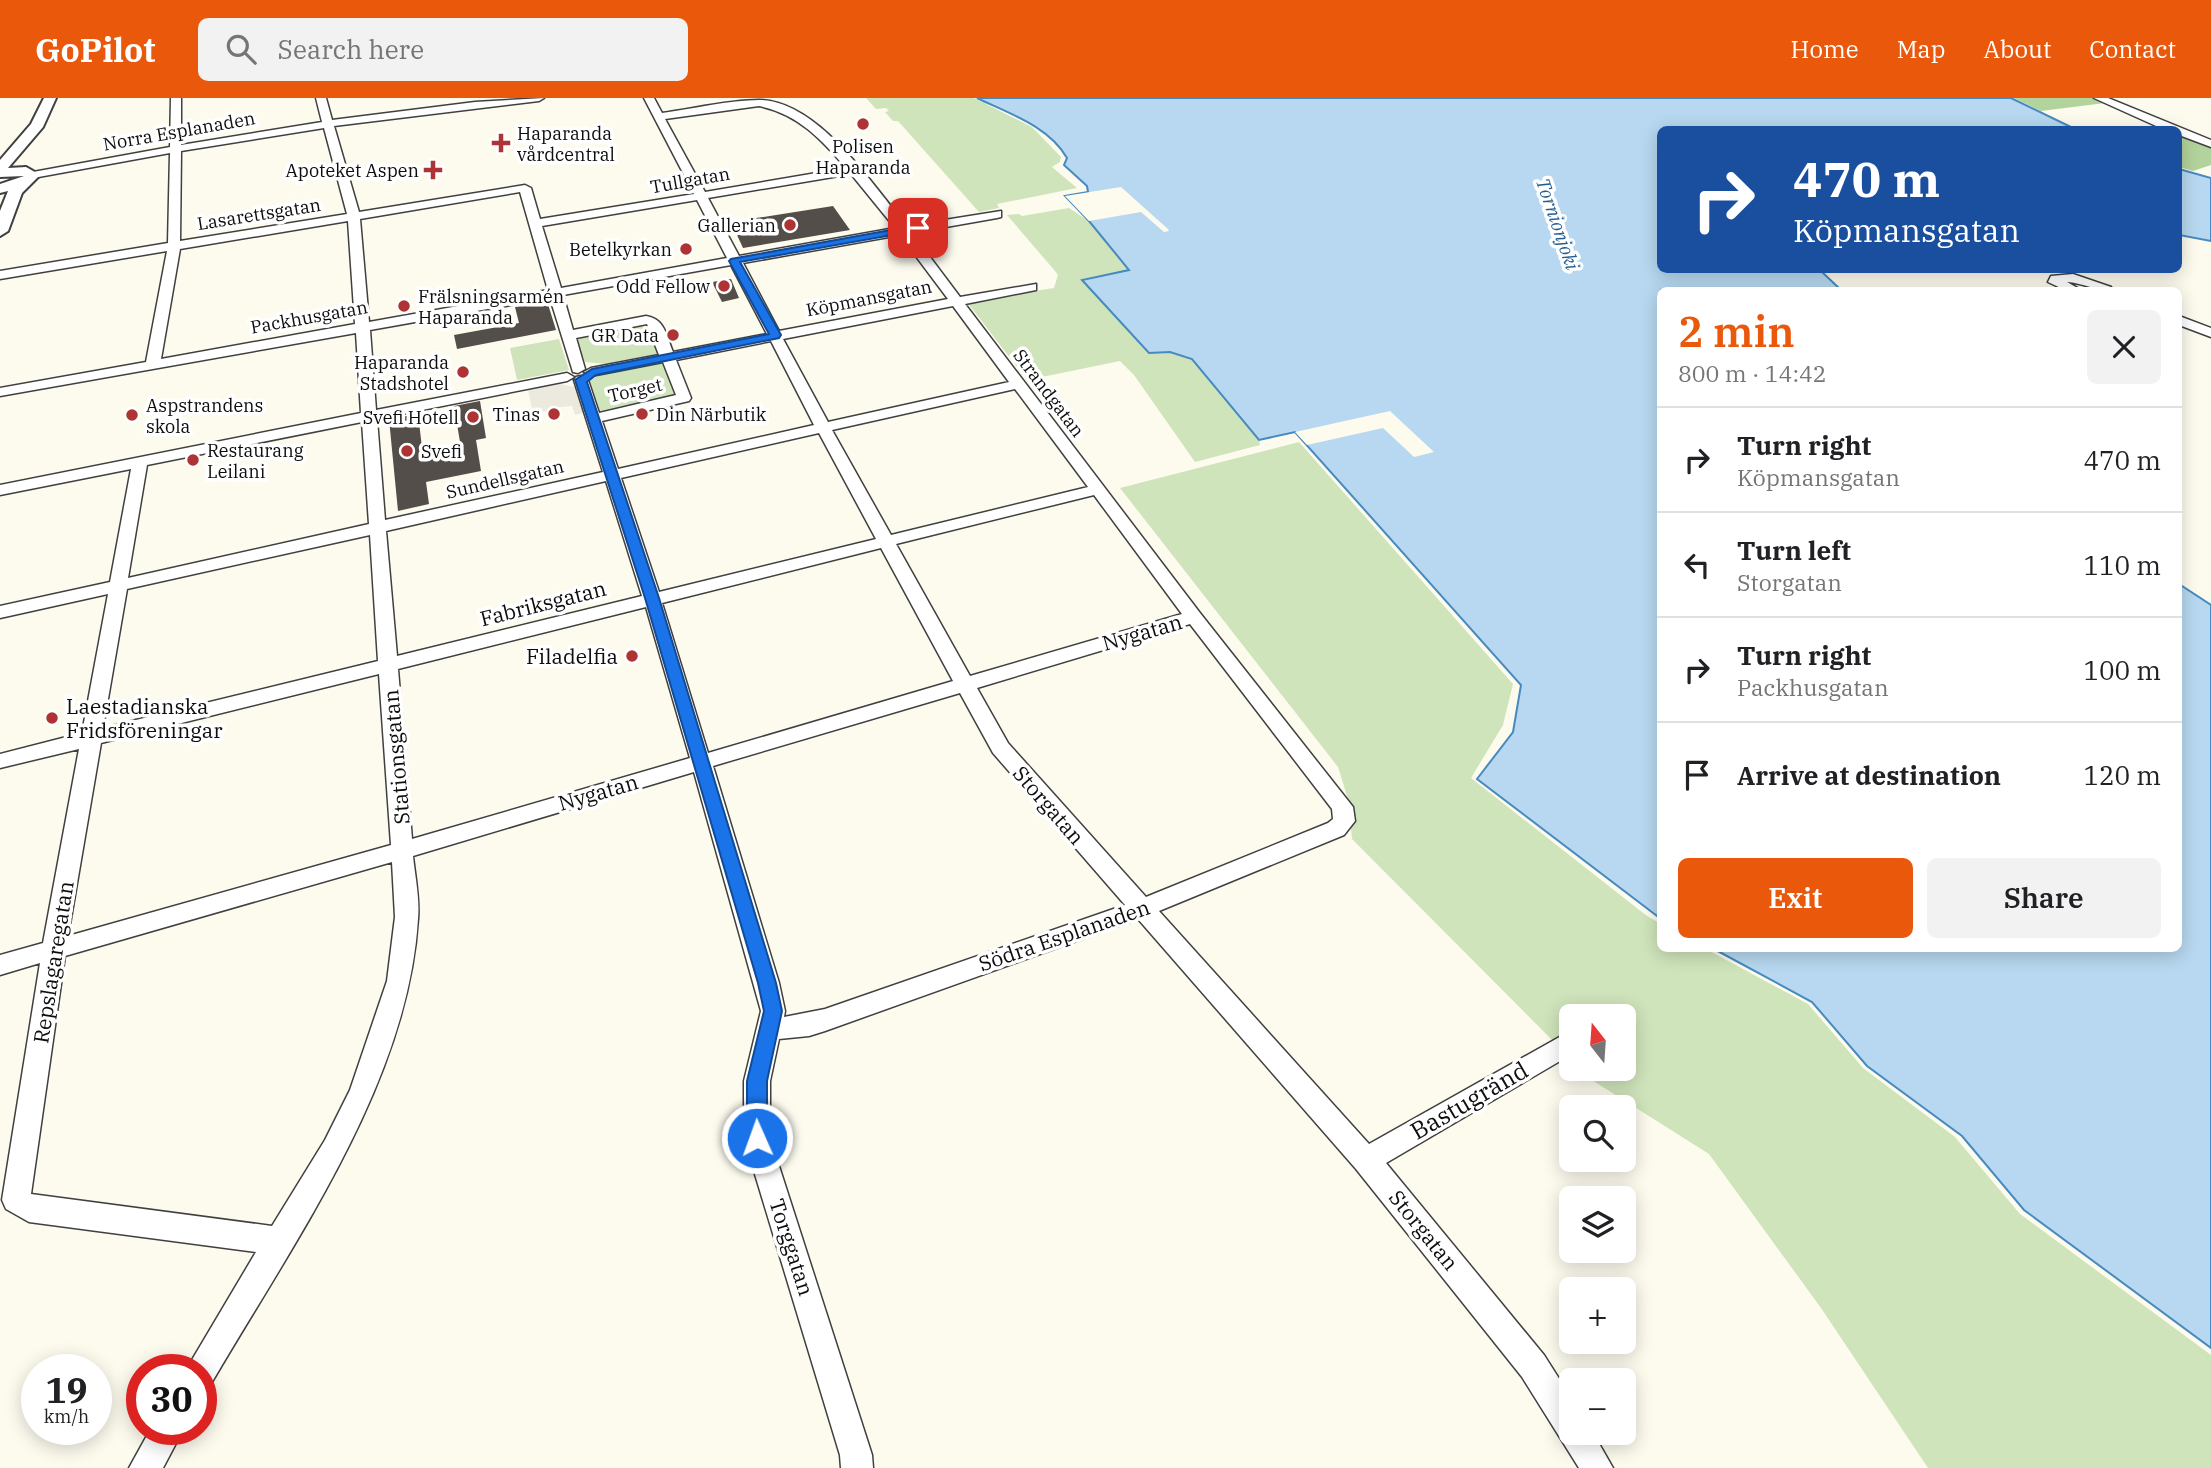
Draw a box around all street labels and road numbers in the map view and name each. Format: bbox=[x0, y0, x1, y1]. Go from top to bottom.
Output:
street label: Norra Esplanaden bbox=[101, 106, 257, 156]
street label: Tullgatan bbox=[648, 162, 732, 198]
street label: Lasarettsgatan bbox=[195, 193, 323, 235]
street label: Köpmansgatan bbox=[804, 275, 934, 321]
street label: Packhusgatan bbox=[249, 295, 369, 339]
street label: Strandgatan bbox=[1008, 344, 1090, 442]
street label: Torget bbox=[606, 373, 664, 407]
street label: Sundellsgatan bbox=[444, 454, 566, 504]
street label: Fabriksgatan bbox=[477, 574, 609, 632]
street label: Nygatan bbox=[1099, 607, 1185, 657]
street label: Stationsgatan bbox=[376, 688, 416, 826]
street label: Storgatan bbox=[1007, 760, 1091, 850]
street label: Nygatan bbox=[555, 767, 641, 817]
street label: Repslagaregatan bbox=[26, 879, 80, 1045]
street label: Södra Esplanaden bbox=[975, 893, 1153, 977]
street label: Bastugränd bbox=[1404, 1053, 1534, 1147]
street label: Storgatan bbox=[1383, 1184, 1465, 1276]
street label: Torggatan bbox=[763, 1195, 821, 1299]

